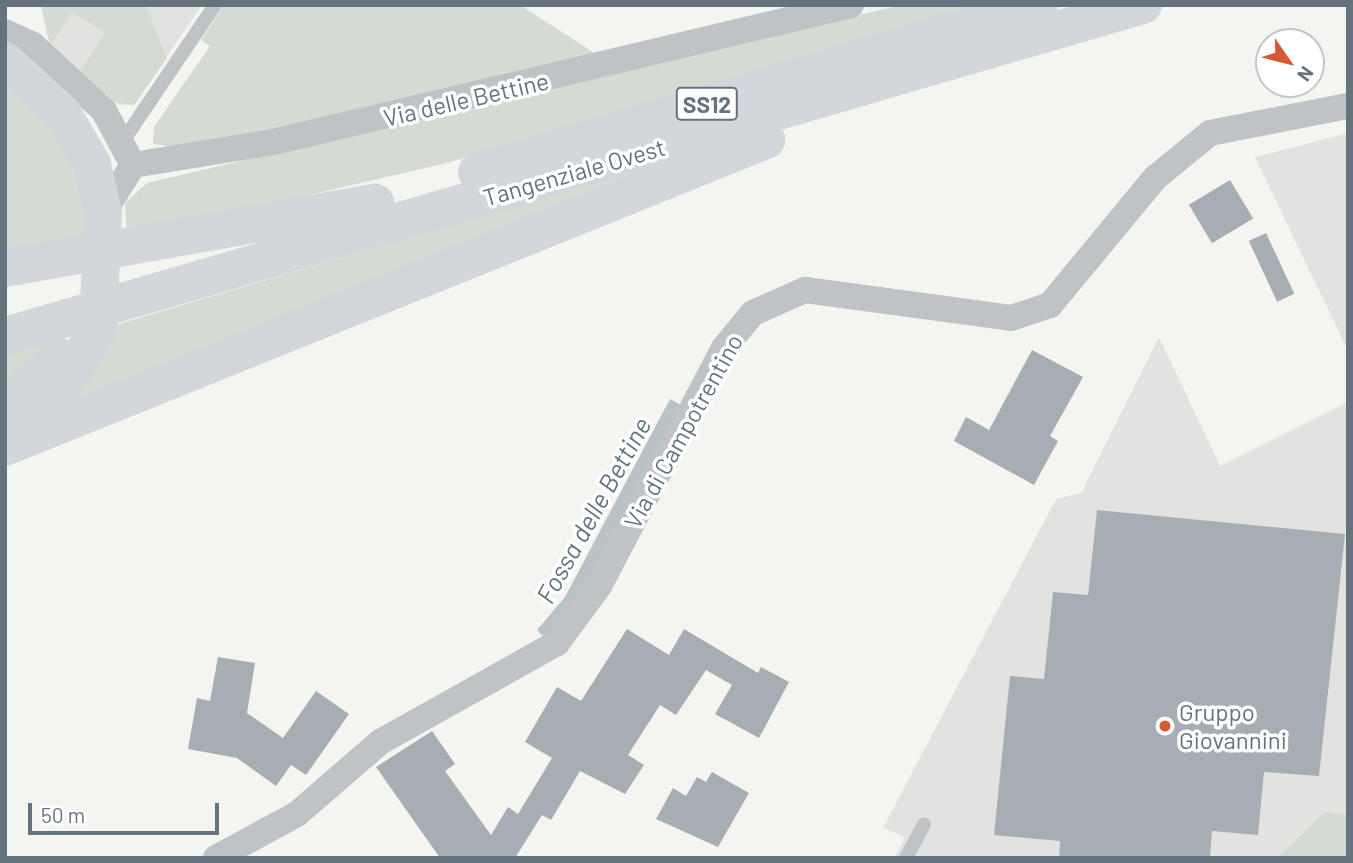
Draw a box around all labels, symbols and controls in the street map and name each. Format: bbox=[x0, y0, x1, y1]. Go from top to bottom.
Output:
north arrow bbox=[1255, 28, 1325, 98]
text: N bbox=[1293, 62, 1319, 86]
street label: Via delle Bettine bbox=[381, 66, 551, 132]
road number: SS12 bbox=[676, 85, 738, 124]
street label: Tangenziale Ovest bbox=[480, 132, 668, 212]
street label: Via di Campotrentino bbox=[618, 329, 748, 533]
water label: Fossa delle Bettine bbox=[529, 412, 657, 608]
place label: Gruppo Giovannini bbox=[1179, 698, 1287, 754]
marker: Gruppo Giovannini bbox=[1157, 718, 1173, 734]
scale bar bbox=[32, 790, 222, 834]
text: 50 m bbox=[41, 802, 85, 827]

